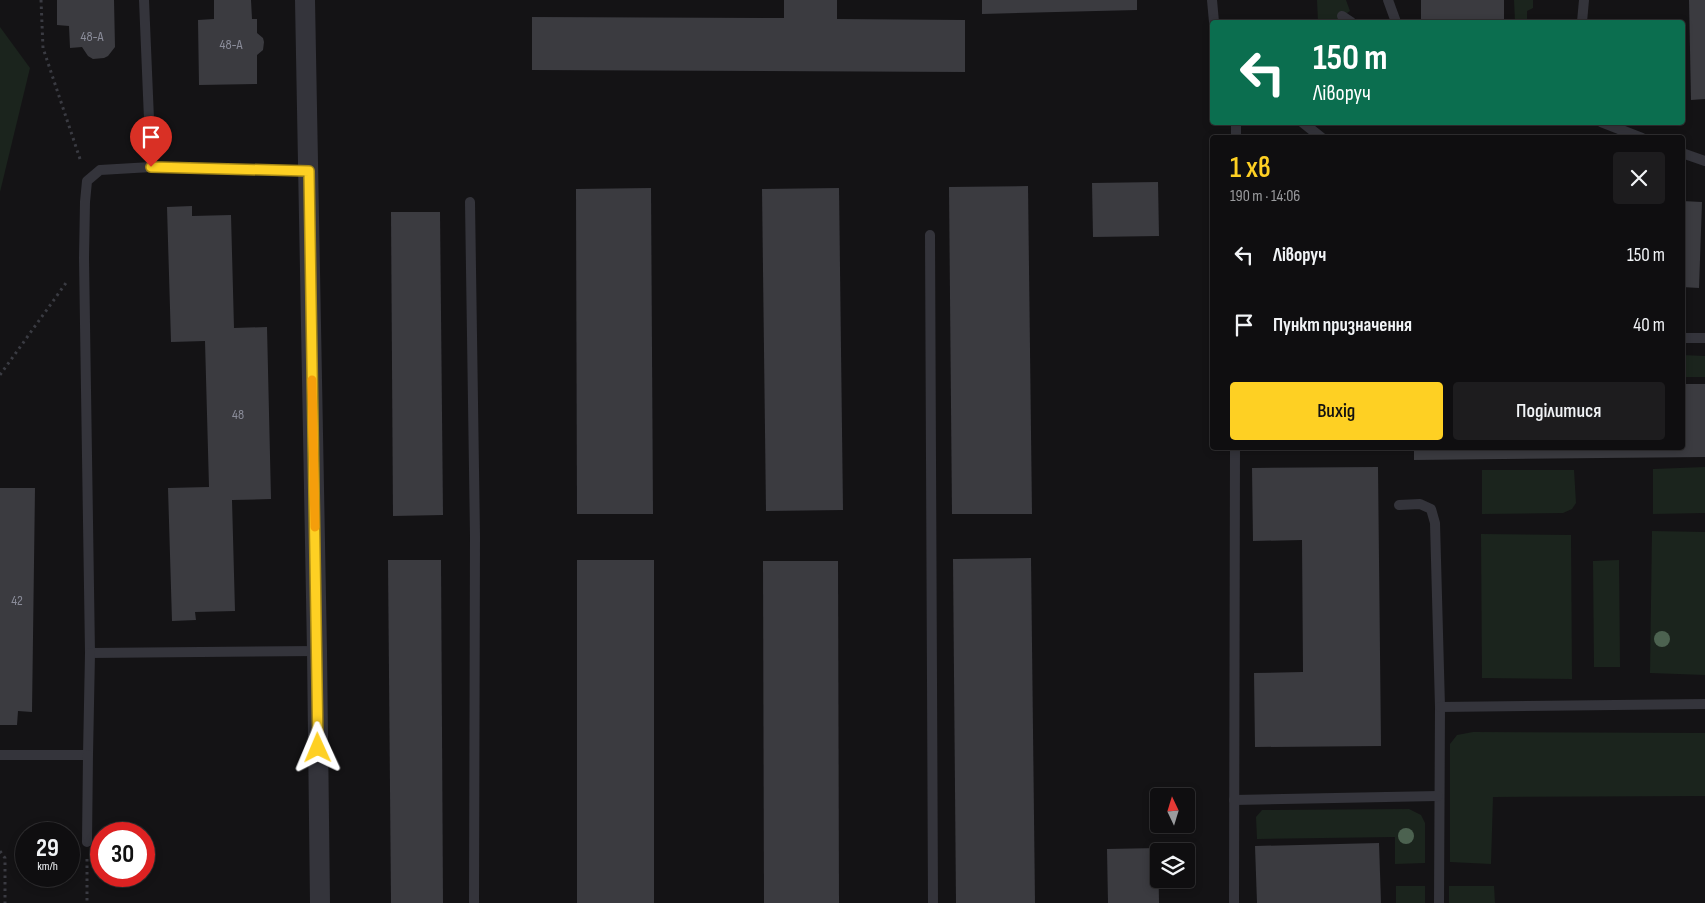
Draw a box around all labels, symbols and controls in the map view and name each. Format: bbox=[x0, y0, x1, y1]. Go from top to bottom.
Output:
house number: 48-А bbox=[81, 28, 104, 45]
house number: 48-А bbox=[220, 36, 243, 53]
text: 150 m bbox=[1313, 37, 1387, 80]
icon: left bbox=[1230, 40, 1295, 105]
text: Ліворуч bbox=[1313, 80, 1371, 107]
pin bbox=[130, 116, 172, 167]
icon: arrive bbox=[137, 123, 165, 151]
text: 1 хв bbox=[1230, 150, 1271, 186]
button: close bbox=[1613, 152, 1665, 204]
text: 190 m · 14:06 bbox=[1230, 187, 1300, 206]
icon: left bbox=[1230, 241, 1258, 269]
text: Ліворуч bbox=[1273, 244, 1326, 267]
text: 150 m bbox=[1627, 244, 1665, 267]
icon: arrive bbox=[1230, 311, 1258, 339]
text: Пункт призначення bbox=[1273, 314, 1412, 337]
text: 40 m bbox=[1633, 314, 1665, 337]
button: Вихід bbox=[1230, 382, 1443, 440]
button: Поділитися bbox=[1453, 382, 1665, 440]
house number: 48 bbox=[232, 406, 244, 423]
house number: 42 bbox=[11, 592, 23, 609]
position arrow bbox=[291, 721, 343, 773]
north arrow bbox=[1150, 788, 1195, 832]
map controls bbox=[1150, 788, 1195, 888]
speed limit sign: 30 bbox=[90, 822, 155, 887]
text: 29 bbox=[36, 833, 59, 864]
button: layers bbox=[1150, 843, 1195, 888]
text: km/h bbox=[37, 859, 58, 874]

